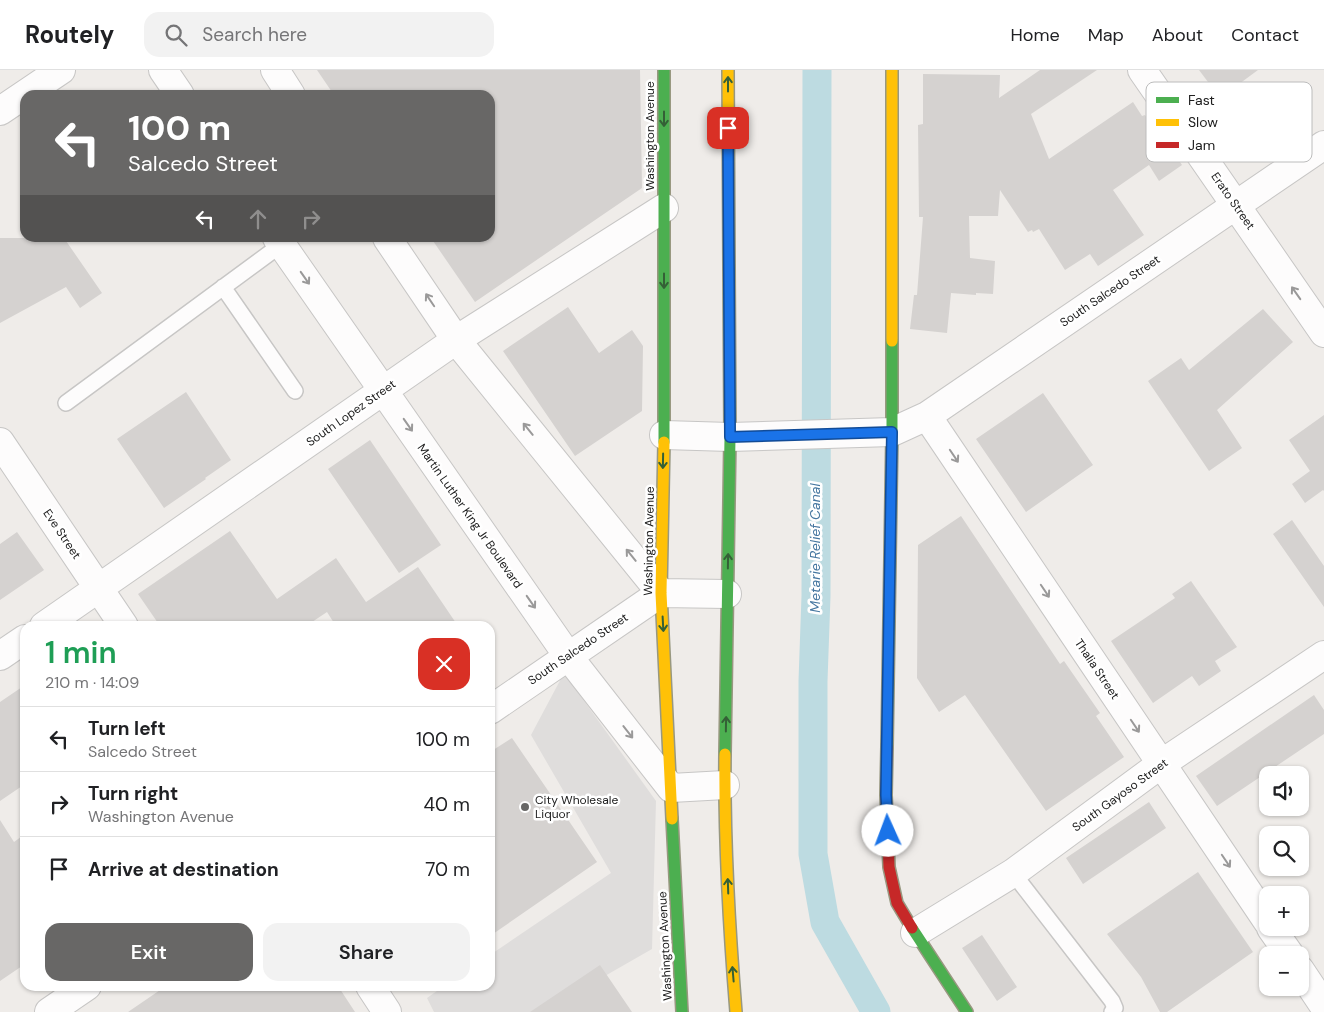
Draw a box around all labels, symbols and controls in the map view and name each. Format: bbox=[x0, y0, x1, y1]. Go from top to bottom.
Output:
search box bbox=[144, 12, 494, 57]
text: Routely bbox=[25, 19, 114, 50]
icon: search bbox=[162, 21, 190, 49]
text: Search here bbox=[202, 22, 307, 47]
text: Home bbox=[1010, 23, 1060, 47]
text: Map bbox=[1088, 23, 1124, 47]
text: About bbox=[1152, 23, 1203, 47]
text: Contact bbox=[1231, 23, 1299, 47]
one-way arrow bbox=[723, 76, 733, 92]
street label: Washington Avenue bbox=[642, 81, 658, 191]
legend bbox=[1146, 82, 1312, 162]
text: Fast bbox=[1188, 91, 1215, 109]
text: 100 m bbox=[128, 105, 231, 151]
pin bbox=[707, 107, 749, 149]
icon: left bbox=[45, 110, 110, 175]
one-way arrow bbox=[659, 110, 669, 126]
text: Slow bbox=[1188, 113, 1218, 131]
icon: arrive bbox=[714, 114, 742, 142]
text: Jam bbox=[1188, 136, 1215, 154]
text: Salcedo Street bbox=[128, 149, 278, 178]
street label: Erato Street bbox=[1207, 169, 1259, 233]
icon: left bbox=[191, 205, 219, 233]
icon: ahead bbox=[244, 205, 272, 233]
icon: right bbox=[297, 205, 325, 233]
street label: South Salcedo Street bbox=[1057, 251, 1163, 330]
one-way arrow bbox=[300, 270, 310, 284]
one-way arrow bbox=[659, 272, 669, 289]
one-way arrow bbox=[1291, 286, 1301, 300]
one-way arrow bbox=[425, 293, 435, 307]
street label: South Lopez Street bbox=[303, 376, 399, 450]
one-way arrow bbox=[403, 418, 413, 432]
one-way arrow bbox=[523, 423, 534, 436]
street label: Martin Luther King Jr Boulevard bbox=[414, 441, 526, 591]
one-way arrow bbox=[949, 449, 959, 463]
one-way arrow bbox=[659, 453, 668, 469]
water label: Metarie Relief Canal bbox=[806, 482, 824, 613]
street label: Washington Avenue bbox=[640, 486, 658, 596]
street label: Eve Street bbox=[39, 506, 85, 562]
one-way arrow bbox=[625, 549, 636, 562]
one-way arrow bbox=[723, 554, 733, 570]
one-way arrow bbox=[1040, 584, 1050, 598]
one-way arrow bbox=[526, 595, 536, 609]
street label: South Salcedo Street bbox=[525, 609, 631, 688]
one-way arrow bbox=[658, 615, 667, 631]
text: 1 min bbox=[45, 633, 117, 672]
street label: Thalia Street bbox=[1071, 636, 1123, 703]
button: close bbox=[418, 638, 470, 690]
text: 210 m · 14:09 bbox=[45, 672, 139, 693]
text: Turn left bbox=[88, 716, 166, 741]
one-way arrow bbox=[721, 716, 731, 732]
one-way arrow bbox=[1130, 719, 1140, 733]
icon: left bbox=[45, 725, 73, 753]
one-way arrow bbox=[622, 725, 633, 738]
text: 100 m bbox=[416, 727, 470, 752]
text: Salcedo Street bbox=[88, 741, 197, 762]
street label: South Gayoso Street bbox=[1069, 755, 1171, 835]
map controls bbox=[1259, 766, 1309, 996]
button: sound bbox=[1259, 766, 1309, 816]
text: Turn right bbox=[88, 781, 178, 806]
icon: right bbox=[45, 790, 73, 818]
text: 40 m bbox=[423, 792, 470, 817]
place label: City Wholesale Liquor bbox=[535, 792, 618, 822]
marker: City Wholesale Liquor bbox=[519, 801, 531, 813]
position arrow bbox=[861, 804, 913, 856]
text: Washington Avenue bbox=[88, 806, 234, 827]
button: search bbox=[1259, 826, 1309, 876]
one-way arrow bbox=[1221, 854, 1231, 868]
icon: arrive bbox=[45, 855, 73, 883]
text: Arrive at destination bbox=[88, 857, 279, 882]
text: 70 m bbox=[425, 857, 470, 882]
one-way arrow bbox=[724, 879, 733, 895]
button: + bbox=[1259, 886, 1309, 936]
street label: Washington Avenue bbox=[654, 891, 676, 1001]
button: Exit bbox=[45, 923, 253, 981]
button: Share bbox=[263, 923, 470, 981]
button: − bbox=[1259, 946, 1309, 996]
one-way arrow bbox=[728, 966, 738, 982]

